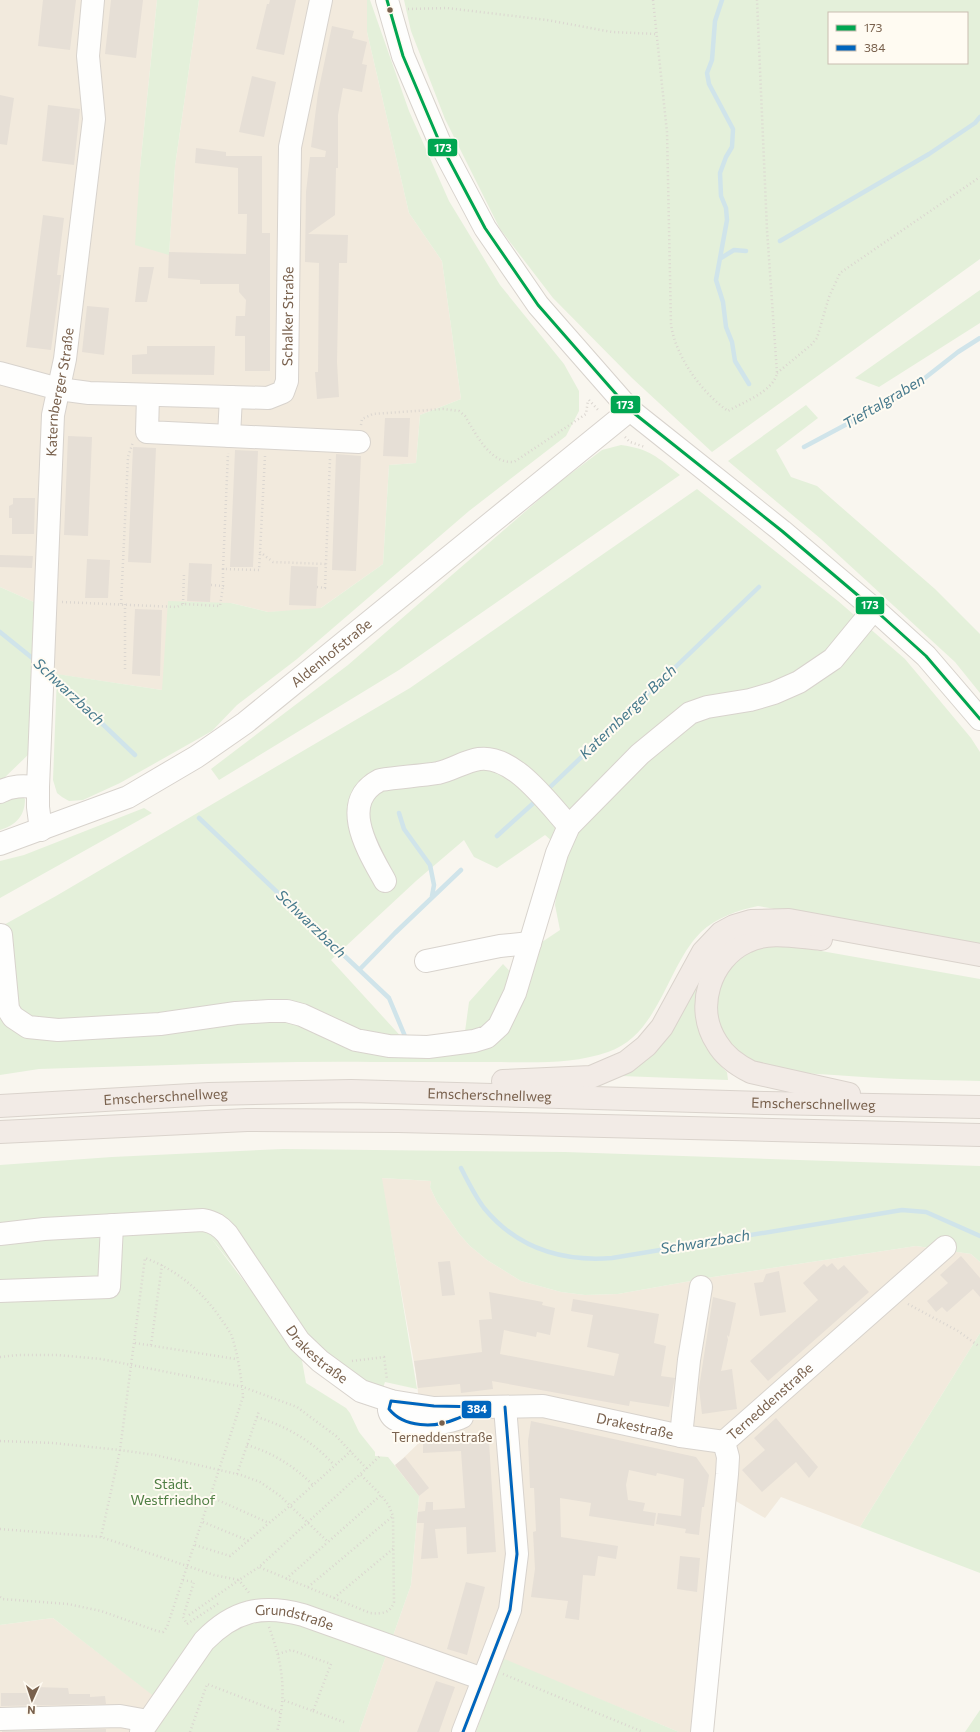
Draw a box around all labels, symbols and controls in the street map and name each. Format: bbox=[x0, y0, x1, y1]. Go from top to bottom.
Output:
unlabelled marker bbox=[385, 5, 395, 15]
legend bbox=[828, 12, 968, 64]
text: 173 bbox=[864, 20, 882, 34]
text: 384 bbox=[864, 40, 885, 54]
line badge: 173 bbox=[427, 138, 458, 157]
text: 173 bbox=[434, 141, 452, 154]
street label: Schalker Straße bbox=[278, 266, 296, 366]
street label: Katernberger Straße bbox=[42, 327, 77, 457]
water label: Tieftalgraben bbox=[839, 370, 928, 433]
line badge: 173 bbox=[610, 395, 641, 414]
text: 173 bbox=[616, 398, 634, 411]
line badge: 173 bbox=[855, 596, 885, 615]
text: 173 bbox=[861, 598, 879, 611]
street label: Aldenhofstraße bbox=[287, 615, 375, 690]
water label: Schwarzbach bbox=[30, 654, 109, 729]
water label: Katernberger Bach bbox=[575, 661, 679, 762]
water label: Schwarzbach bbox=[273, 885, 350, 961]
street label: Emscherschnellweg bbox=[427, 1084, 552, 1105]
street label: Emscherschnellweg bbox=[103, 1085, 228, 1108]
street label: Emscherschnellweg bbox=[751, 1094, 876, 1113]
water label: Schwarzbach bbox=[659, 1225, 751, 1257]
street label: Drakestraße bbox=[283, 1322, 351, 1387]
street label: Terneddenstraße bbox=[723, 1359, 816, 1443]
line badge: 384 bbox=[461, 1400, 492, 1419]
text: 384 bbox=[467, 1402, 487, 1415]
street label: Drakestraße bbox=[595, 1409, 675, 1442]
marker: Terneddenstraße bbox=[437, 1418, 447, 1428]
place label: Terneddenstraße bbox=[392, 1429, 493, 1445]
park label: Städt. Westfriedhof bbox=[131, 1475, 216, 1508]
street label: Grundstraße bbox=[254, 1601, 336, 1633]
north arrow bbox=[12, 1680, 52, 1720]
text: N bbox=[27, 1704, 36, 1717]

